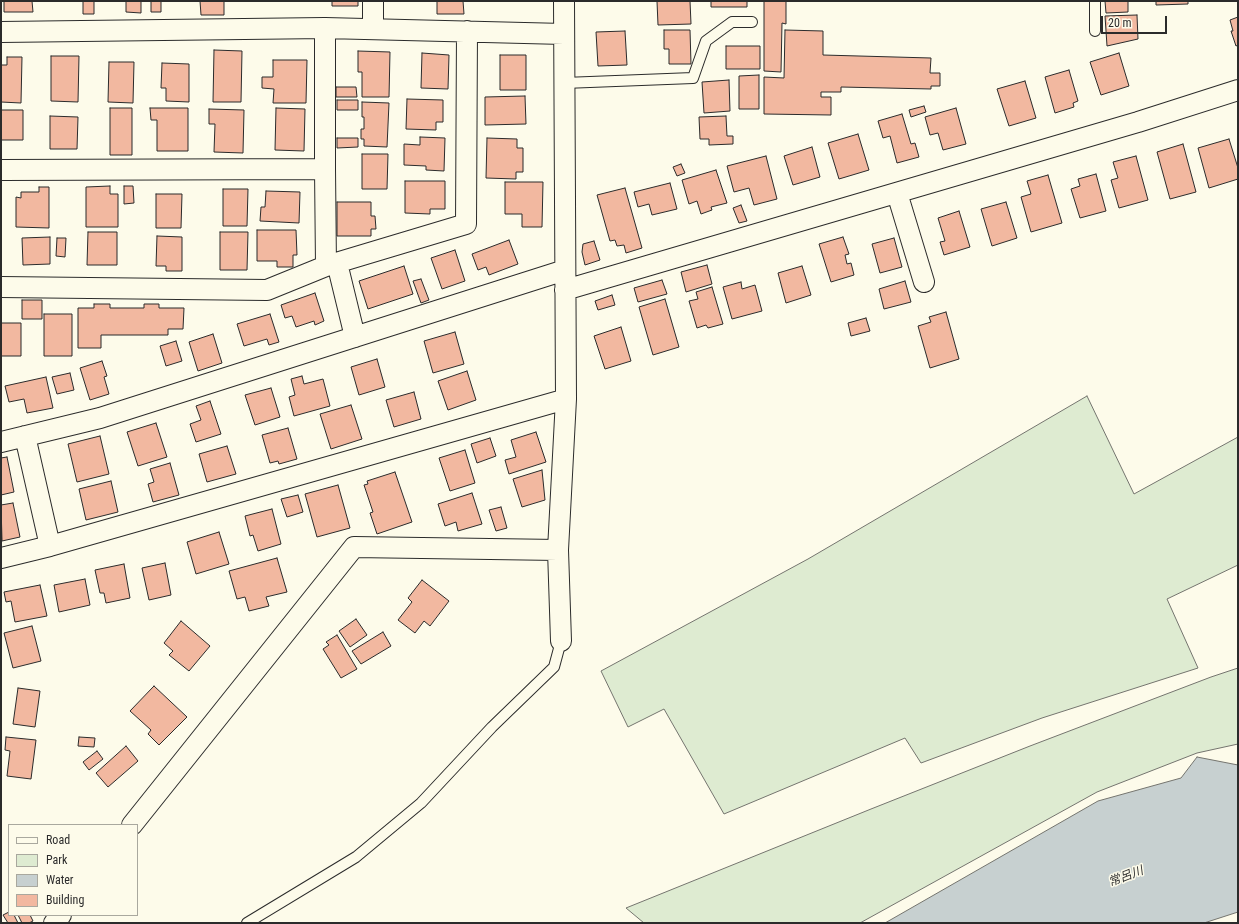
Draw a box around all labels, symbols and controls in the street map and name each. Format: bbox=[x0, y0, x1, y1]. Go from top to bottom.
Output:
scale bar bbox=[1103, 8, 1169, 34]
text: 20 m bbox=[1108, 16, 1132, 30]
legend bbox=[8, 824, 138, 916]
text: Road bbox=[46, 833, 70, 847]
text: Park bbox=[46, 853, 67, 867]
water label: 常呂川 bbox=[1107, 864, 1145, 890]
text: Water bbox=[46, 873, 74, 887]
text: Building bbox=[46, 893, 84, 907]

